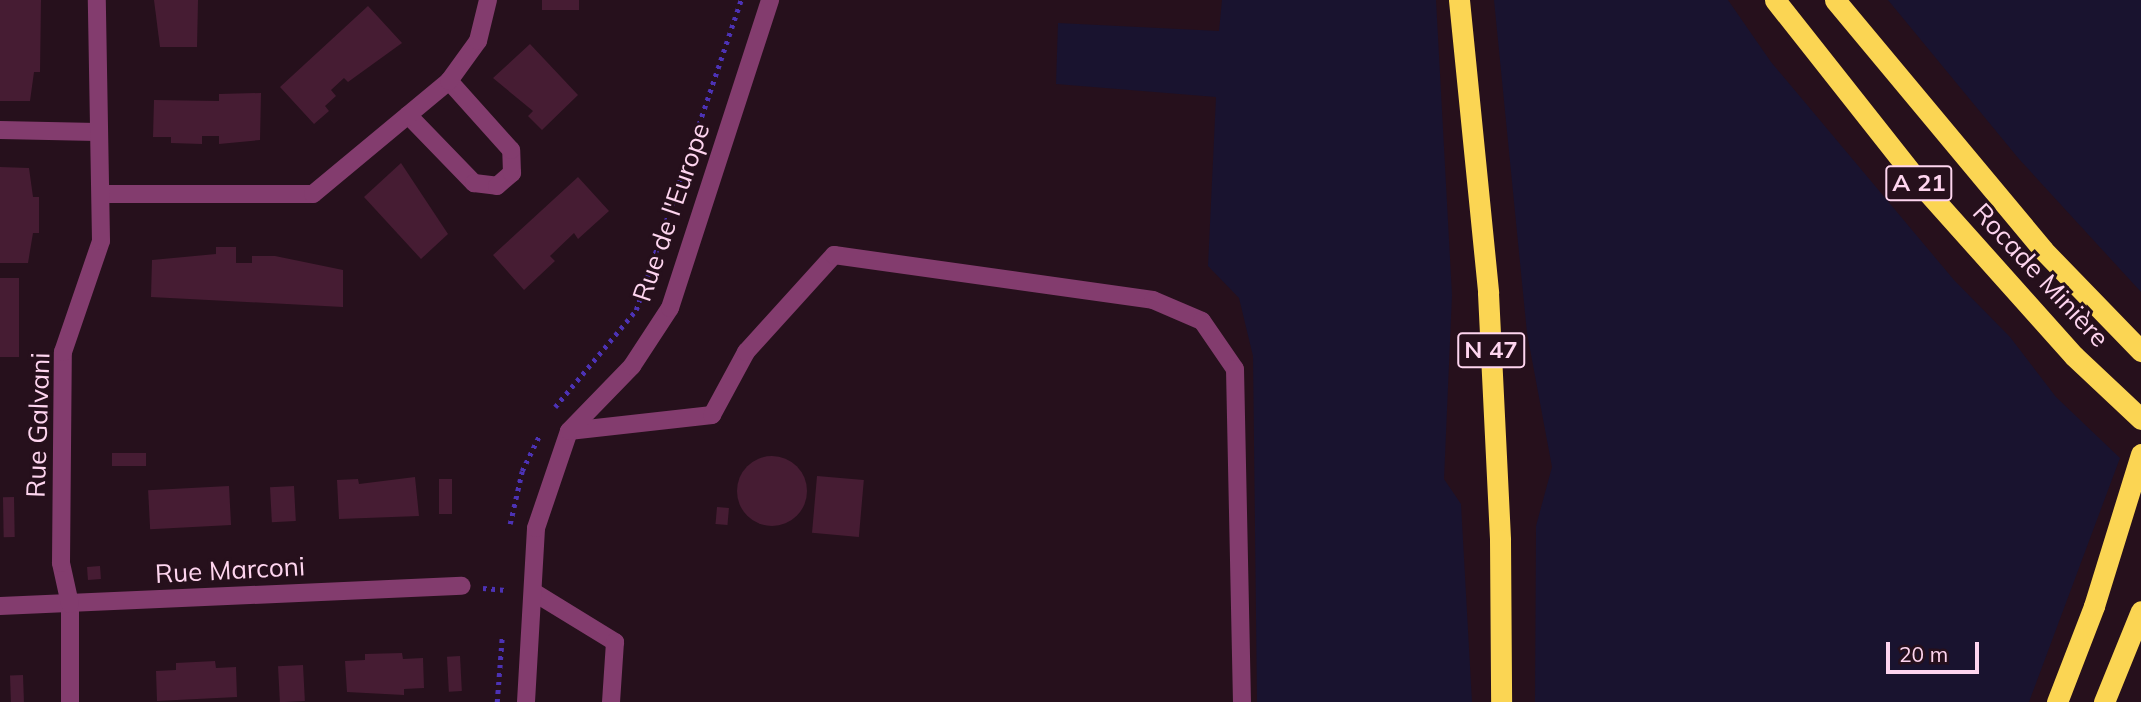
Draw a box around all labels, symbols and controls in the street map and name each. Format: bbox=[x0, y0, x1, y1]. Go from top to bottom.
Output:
street label: Rue de l'Europe bbox=[626, 119, 716, 305]
road number: A 21 bbox=[1884, 162, 1954, 204]
street label: Rocade Minière bbox=[1967, 197, 2115, 353]
road number: N 47 bbox=[1456, 330, 1526, 370]
street label: Rue Galvani bbox=[20, 352, 56, 498]
street label: Rue Marconi bbox=[154, 550, 306, 590]
scale bar bbox=[1889, 628, 1982, 672]
text: 20 m bbox=[1899, 641, 1948, 667]

